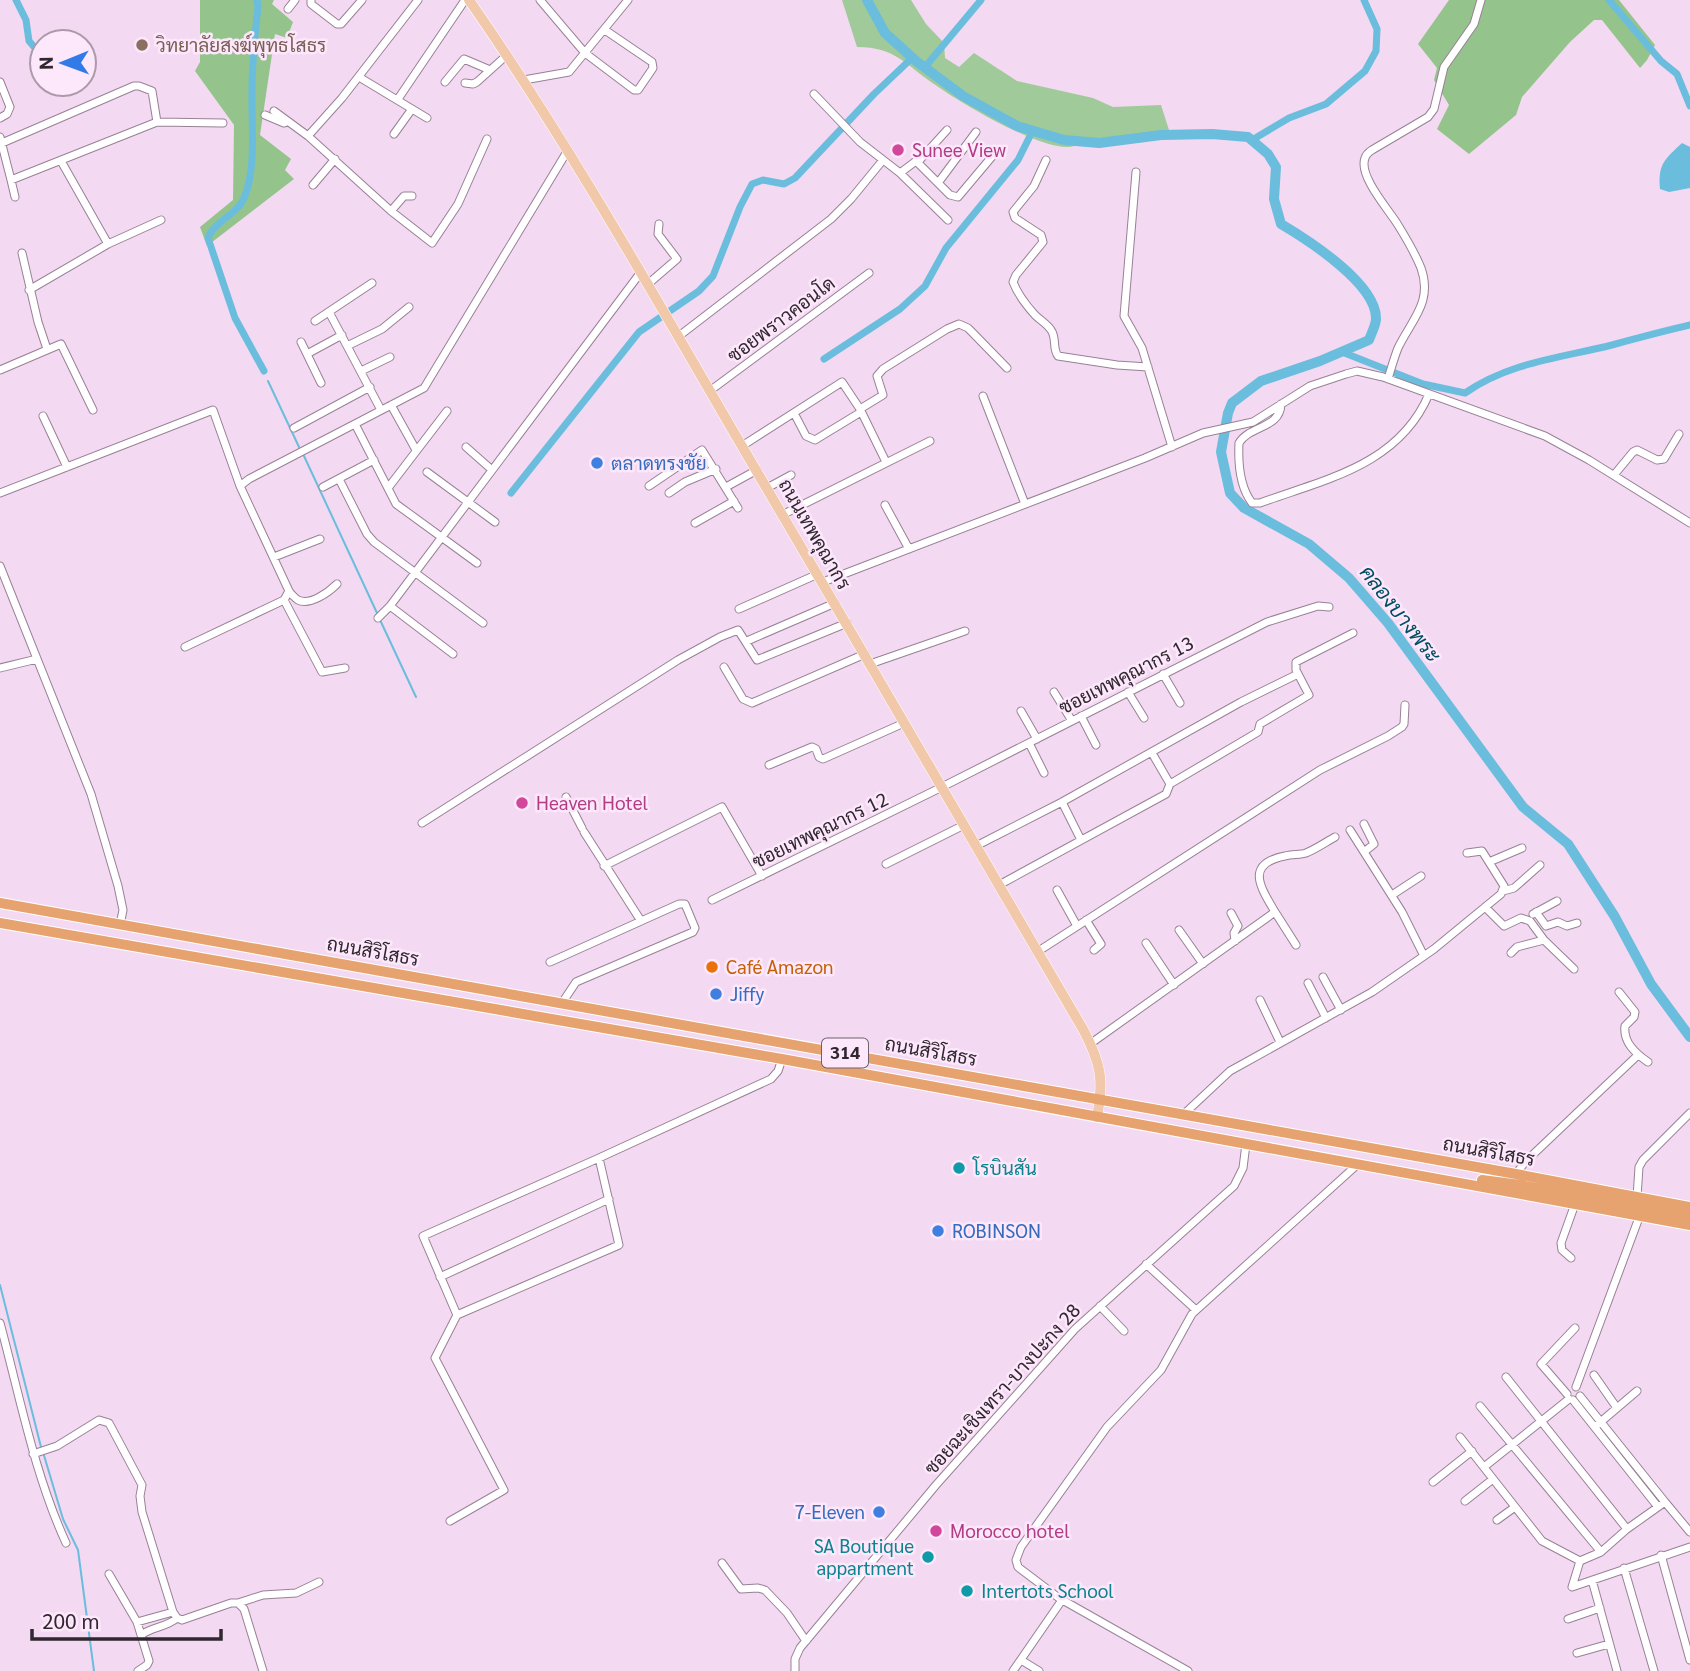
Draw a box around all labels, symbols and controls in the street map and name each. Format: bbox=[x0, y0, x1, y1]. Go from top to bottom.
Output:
north arrow bbox=[28, 28, 98, 98]
place label: วิทยาลัยสงฆ์พุทธโสธร bbox=[156, 32, 326, 58]
marker: วิทยาลัยสงฆ์พุทธโสธร bbox=[134, 37, 150, 53]
text: N bbox=[33, 56, 57, 70]
place label: Sunee View bbox=[912, 137, 1006, 161]
marker: Sunee View bbox=[890, 142, 906, 158]
street label: ซอยพราวคอนโด bbox=[722, 270, 839, 367]
place label: ตลาดทรงชัย bbox=[611, 450, 707, 474]
marker: ตลาดทรงชัย bbox=[589, 455, 605, 471]
street label: ถนนเทพคุณากร bbox=[773, 474, 857, 594]
water label: คลองบางพระ bbox=[1355, 559, 1448, 668]
street label: ซอยเทพคุณากร 13 bbox=[1054, 630, 1198, 720]
street label: ซอยเทพคุณากร 12 bbox=[748, 786, 892, 874]
place label: Heaven Hotel bbox=[536, 790, 649, 814]
marker: Heaven Hotel bbox=[514, 795, 530, 811]
street label: ถนนสิริโสธร bbox=[325, 930, 421, 970]
place label: Café Amazon bbox=[726, 954, 833, 978]
marker: Café Amazon bbox=[704, 959, 720, 975]
place label: Jiffy bbox=[730, 981, 765, 1005]
marker: Jiffy bbox=[708, 986, 724, 1002]
street label: ถนนสิริโสธร bbox=[883, 1030, 979, 1070]
road number: 314 bbox=[822, 1038, 868, 1068]
street label: ถนนสิริโสธร bbox=[1441, 1130, 1537, 1170]
place label: โรบินสัน bbox=[972, 1155, 1037, 1179]
marker: โรบินสัน bbox=[951, 1160, 967, 1176]
place label: ROBINSON bbox=[952, 1218, 1041, 1242]
marker: ROBINSON bbox=[930, 1223, 946, 1239]
street label: ซอยฉะเชิงเทรา-บางปะกง 28 bbox=[918, 1298, 1084, 1479]
place label: 7-Eleven bbox=[794, 1499, 865, 1523]
marker: 7-Eleven bbox=[871, 1504, 887, 1520]
place label: Morocco hotel bbox=[950, 1518, 1070, 1542]
marker: Morocco hotel bbox=[928, 1523, 944, 1539]
place label: SA Boutique appartment bbox=[814, 1533, 914, 1579]
marker: SA Boutique appartment bbox=[920, 1549, 936, 1565]
place label: Intertots School bbox=[981, 1578, 1114, 1602]
marker: Intertots School bbox=[959, 1583, 975, 1599]
scale bar bbox=[32, 1598, 220, 1642]
text: 200 m bbox=[42, 1607, 99, 1634]

